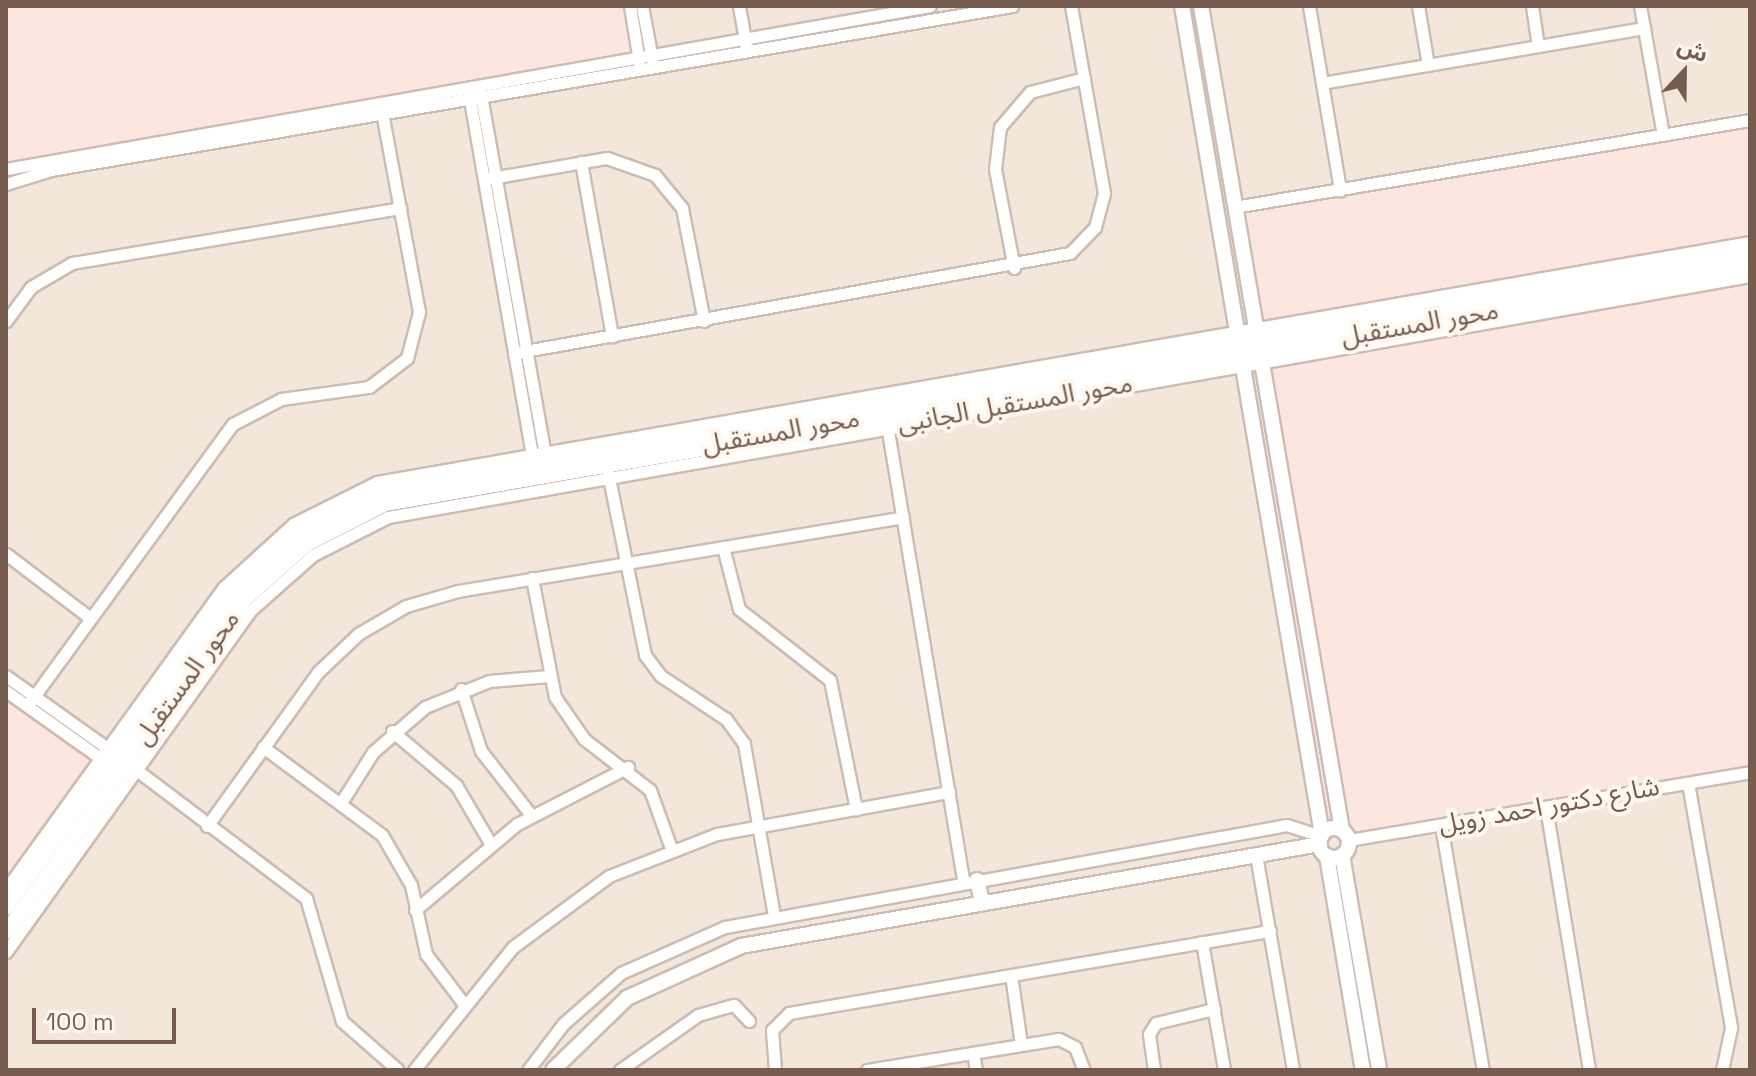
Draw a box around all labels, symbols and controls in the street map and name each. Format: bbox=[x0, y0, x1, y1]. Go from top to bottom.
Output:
text: ش bbox=[1674, 31, 1712, 68]
north arrow bbox=[1644, 32, 1724, 112]
street label: محور المستقبل bbox=[1339, 295, 1501, 353]
street label: محور المستقبل الجانبى bbox=[895, 368, 1135, 440]
street label: محور المستقبل bbox=[700, 403, 862, 461]
street label: محور المستقبل bbox=[128, 604, 246, 752]
street label: شارع دكتور احمد زويل bbox=[1436, 771, 1662, 841]
scale bar bbox=[36, 992, 180, 1042]
text: 100 m bbox=[46, 1006, 114, 1037]

